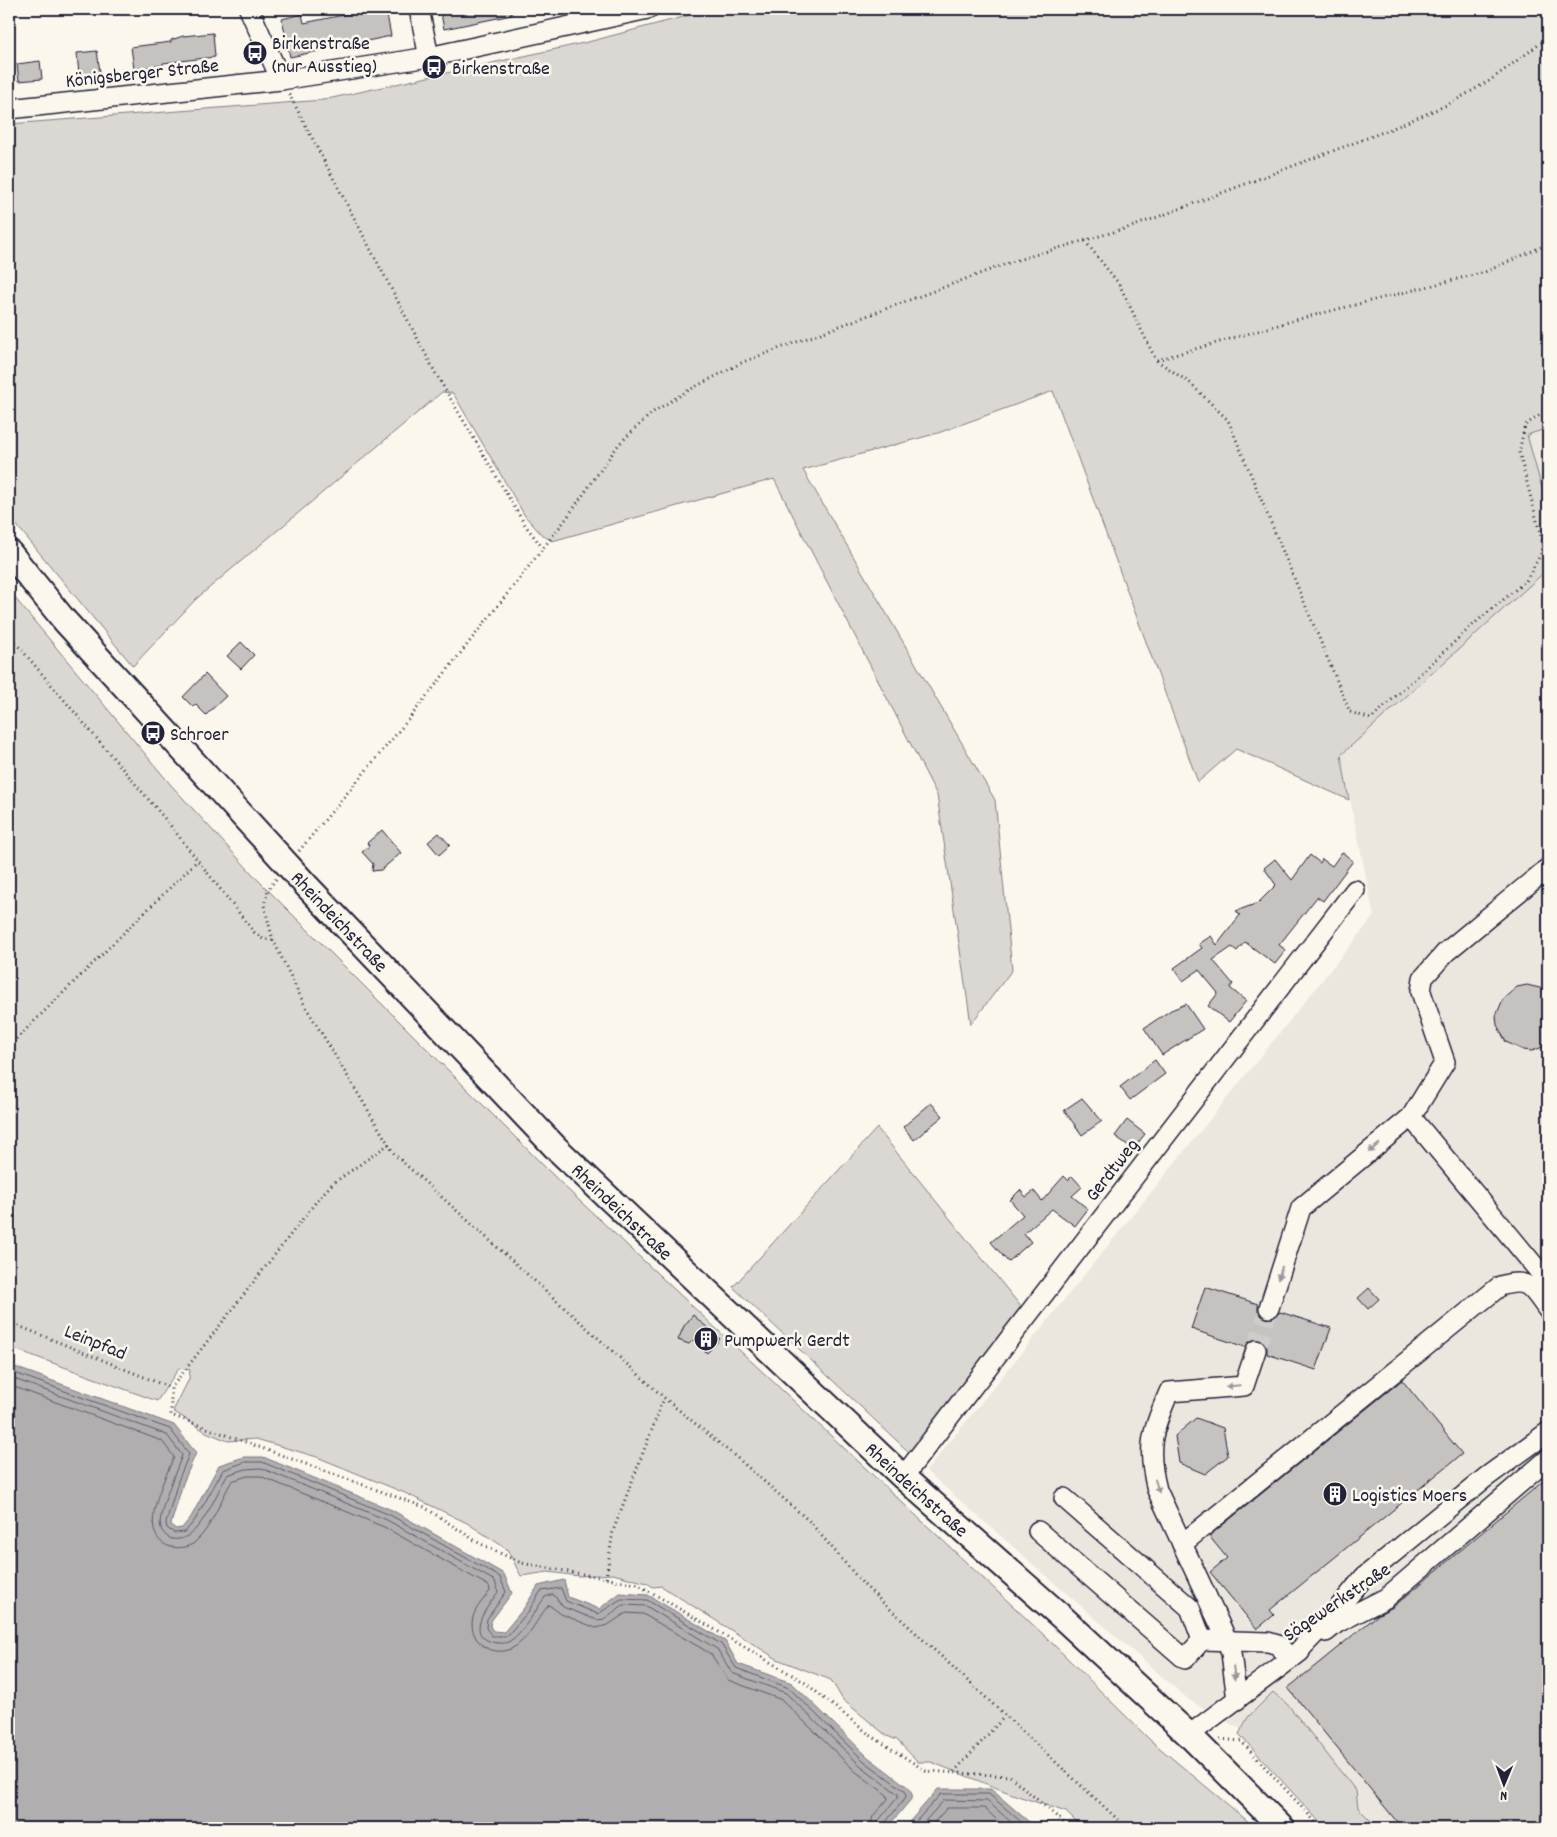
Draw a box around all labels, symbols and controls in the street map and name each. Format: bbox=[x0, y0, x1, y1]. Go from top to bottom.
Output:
place label: Birkenstraße (nur Ausstieg) bbox=[272, 31, 377, 82]
bus stop icon: Birkenstraße (nur Ausstieg) bbox=[242, 40, 268, 66]
street label: Königsberger Straße bbox=[64, 53, 221, 97]
bus stop icon: Birkenstraße bbox=[421, 54, 447, 80]
place label: Birkenstraße bbox=[452, 56, 550, 84]
bus stop icon: Schroer bbox=[140, 720, 166, 746]
place label: Schroer bbox=[170, 722, 229, 750]
street label: Rheindeichstraße bbox=[283, 866, 393, 980]
street label: Gerdtweg bbox=[1080, 1133, 1147, 1208]
one-way arrow bbox=[1367, 1142, 1380, 1153]
street label: Rheindeichstraße bbox=[564, 1158, 678, 1269]
one-way arrow bbox=[1276, 1265, 1284, 1280]
street label: Leinpfad bbox=[60, 1319, 130, 1369]
building icon: Pumpwerk Gerdt bbox=[693, 1326, 719, 1352]
place label: Pumpwerk Gerdt bbox=[724, 1328, 850, 1356]
one-way arrow bbox=[1225, 1383, 1241, 1391]
street label: Rheindeichstraße bbox=[857, 1437, 973, 1545]
one-way arrow bbox=[1153, 1479, 1161, 1494]
building icon: Logistics Moers bbox=[1322, 1481, 1348, 1507]
place label: Logistics Moers bbox=[1352, 1483, 1467, 1511]
street label: Sägewerkstraße bbox=[1278, 1557, 1397, 1650]
one-way arrow bbox=[1230, 1666, 1238, 1682]
north arrow bbox=[1480, 1760, 1530, 1810]
text: N bbox=[1500, 1785, 1507, 1805]

